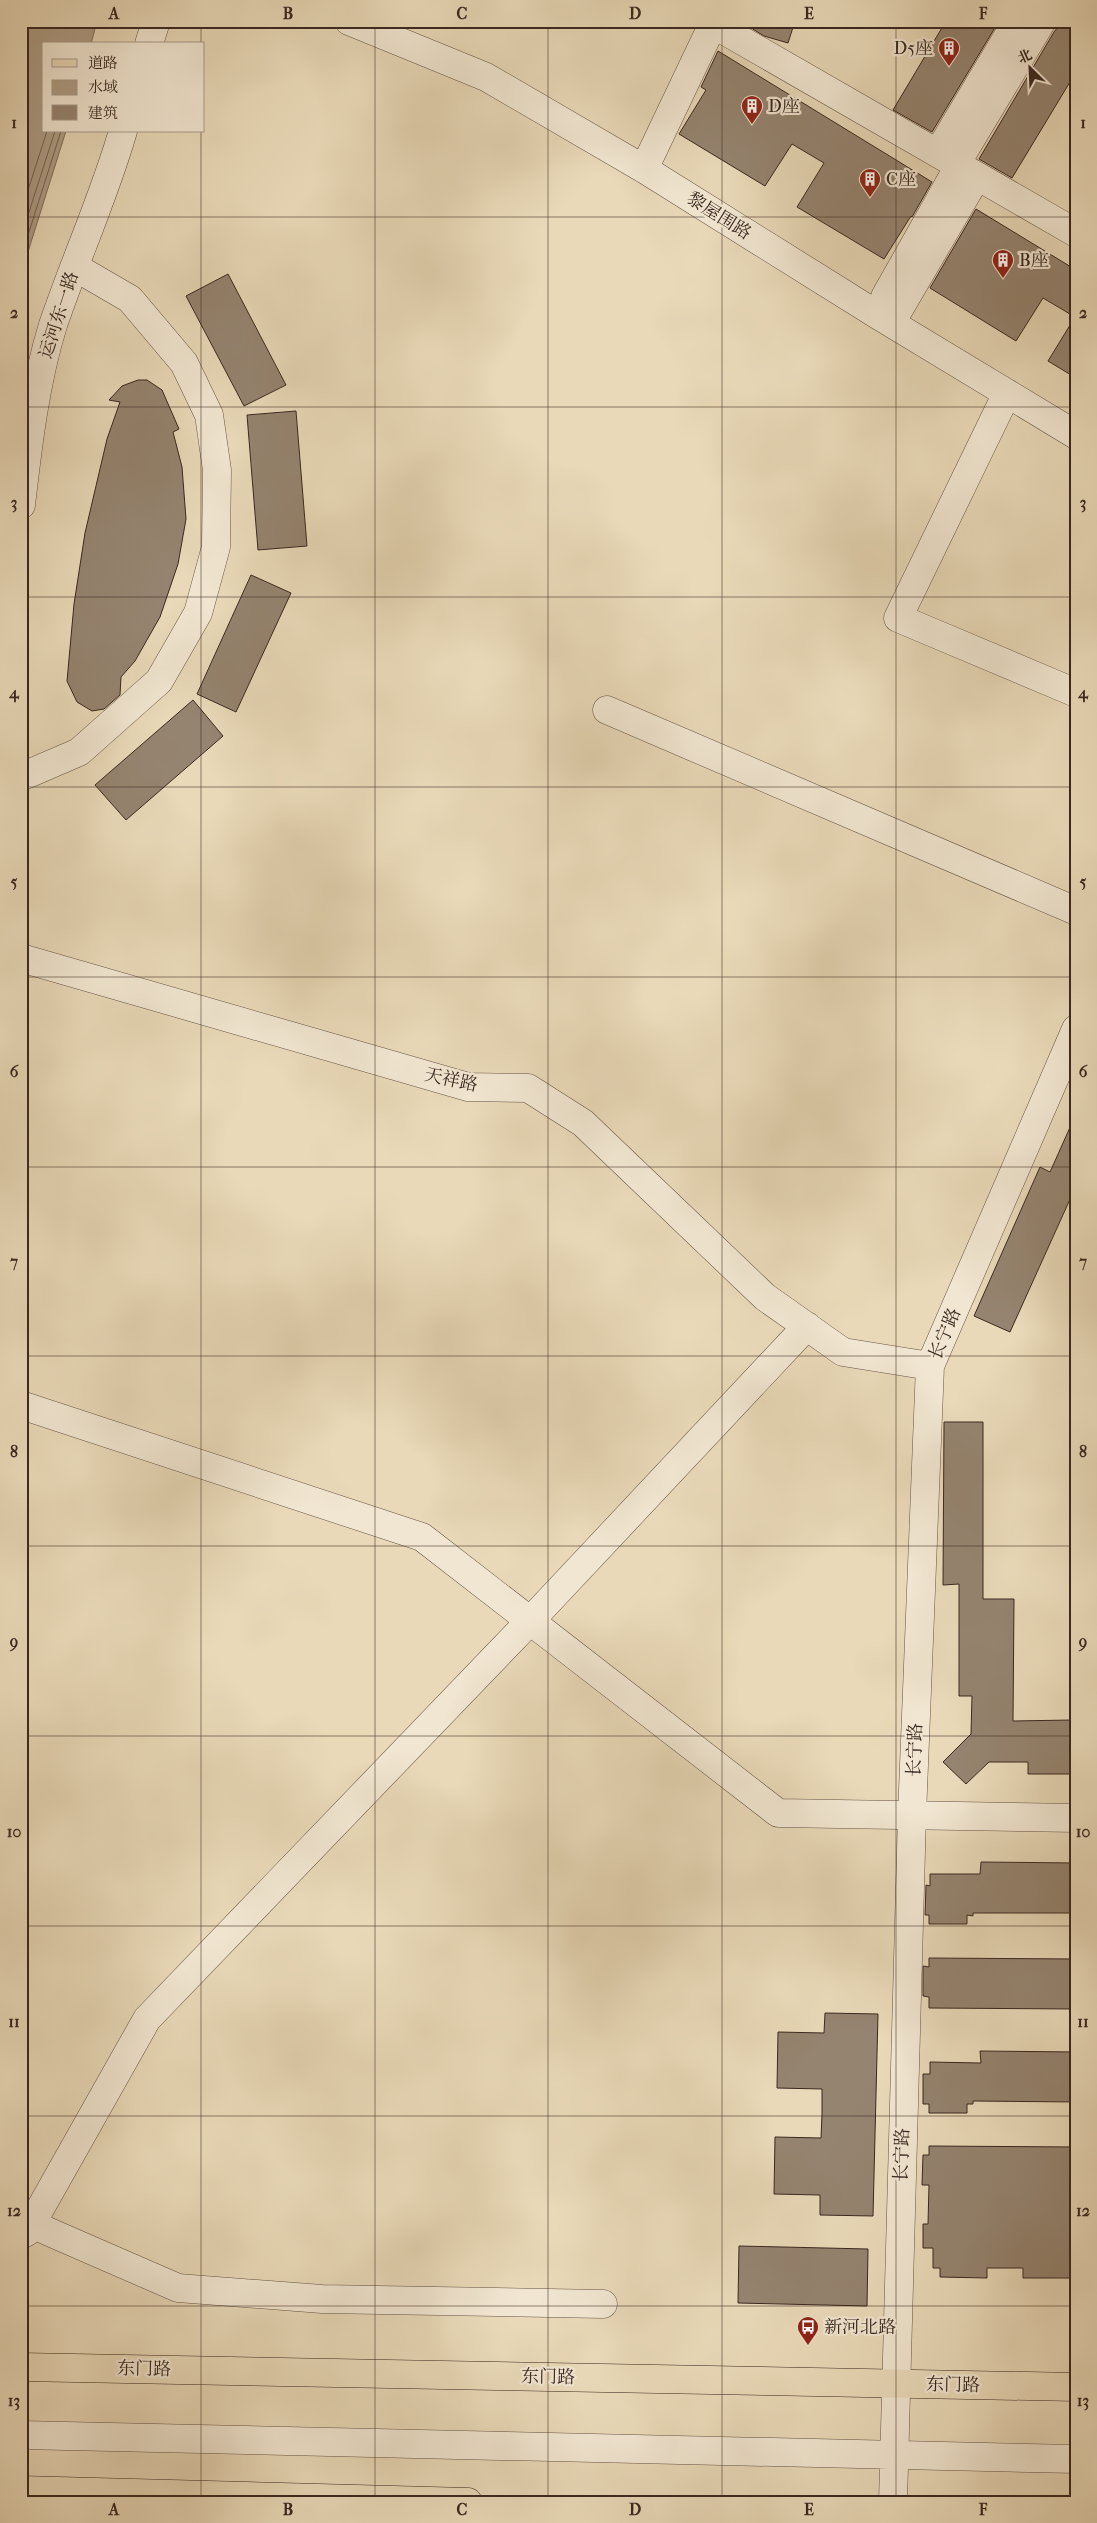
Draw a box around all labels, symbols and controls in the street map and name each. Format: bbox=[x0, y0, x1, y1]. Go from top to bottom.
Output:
text: A bbox=[108, 4, 120, 23]
text: B bbox=[283, 4, 293, 23]
text: C bbox=[457, 4, 468, 23]
text: D bbox=[629, 4, 641, 23]
text: E bbox=[804, 4, 814, 23]
text: F bbox=[978, 4, 988, 23]
building icon: D5座 bbox=[937, 36, 961, 67]
place label: D5座 bbox=[893, 38, 933, 59]
legend bbox=[42, 42, 205, 132]
north arrow bbox=[1004, 42, 1054, 92]
text: 北 bbox=[1015, 46, 1035, 67]
text: 道路 bbox=[88, 54, 118, 72]
text: 水域 bbox=[88, 78, 118, 96]
building icon: D座 bbox=[740, 94, 764, 125]
place label: D座 bbox=[768, 96, 800, 117]
text: 建筑 bbox=[88, 104, 118, 122]
text: 1 bbox=[11, 113, 17, 132]
text: 1 bbox=[1080, 113, 1086, 132]
building icon: C座 bbox=[858, 167, 882, 198]
place label: C座 bbox=[886, 169, 916, 190]
street label: 黎屋围路 bbox=[683, 188, 755, 244]
building icon: B座 bbox=[991, 248, 1015, 279]
place label: B座 bbox=[1019, 250, 1049, 271]
street label: 运河东一路 bbox=[35, 269, 83, 361]
text: 2 bbox=[10, 303, 18, 322]
text: 2 bbox=[1079, 303, 1087, 322]
text: 3 bbox=[11, 493, 17, 513]
text: 3 bbox=[1080, 493, 1086, 513]
text: 4 bbox=[8, 683, 20, 703]
text: 4 bbox=[1077, 683, 1089, 703]
text: 5 bbox=[11, 872, 18, 891]
text: 5 bbox=[1080, 872, 1087, 891]
text: 6 bbox=[10, 1062, 19, 1081]
text: 6 bbox=[1079, 1062, 1088, 1081]
street label: 天祥路 bbox=[422, 1064, 480, 1096]
text: 7 bbox=[9, 1252, 18, 1271]
text: 7 bbox=[1078, 1252, 1087, 1271]
street label: 长宁路 bbox=[925, 1305, 965, 1363]
text: 8 bbox=[10, 1442, 18, 1461]
text: 8 bbox=[1079, 1442, 1087, 1461]
text: 9 bbox=[9, 1632, 18, 1652]
text: 9 bbox=[1078, 1632, 1087, 1652]
street label: 长宁路 bbox=[904, 1723, 926, 1777]
text: 10 bbox=[7, 1822, 21, 1841]
text: 10 bbox=[1076, 1822, 1090, 1841]
text: 11 bbox=[8, 2012, 20, 2031]
text: 11 bbox=[1077, 2012, 1089, 2031]
street label: 长宁路 bbox=[891, 2128, 913, 2182]
text: 12 bbox=[7, 2201, 21, 2220]
text: 12 bbox=[1076, 2201, 1090, 2220]
bus stop icon: 新河北路 bbox=[796, 2315, 820, 2346]
place label: 新河北路 bbox=[824, 2317, 896, 2338]
street label: 东门路 bbox=[117, 2358, 171, 2380]
street label: 东门路 bbox=[521, 2366, 575, 2388]
street label: 东门路 bbox=[926, 2374, 980, 2396]
text: 13 bbox=[8, 2391, 20, 2411]
text: 13 bbox=[1077, 2391, 1089, 2411]
text: A bbox=[108, 2500, 120, 2519]
text: B bbox=[283, 2500, 293, 2519]
text: C bbox=[457, 2500, 468, 2519]
text: D bbox=[629, 2500, 641, 2519]
text: E bbox=[804, 2500, 814, 2519]
text: F bbox=[978, 2500, 988, 2519]

